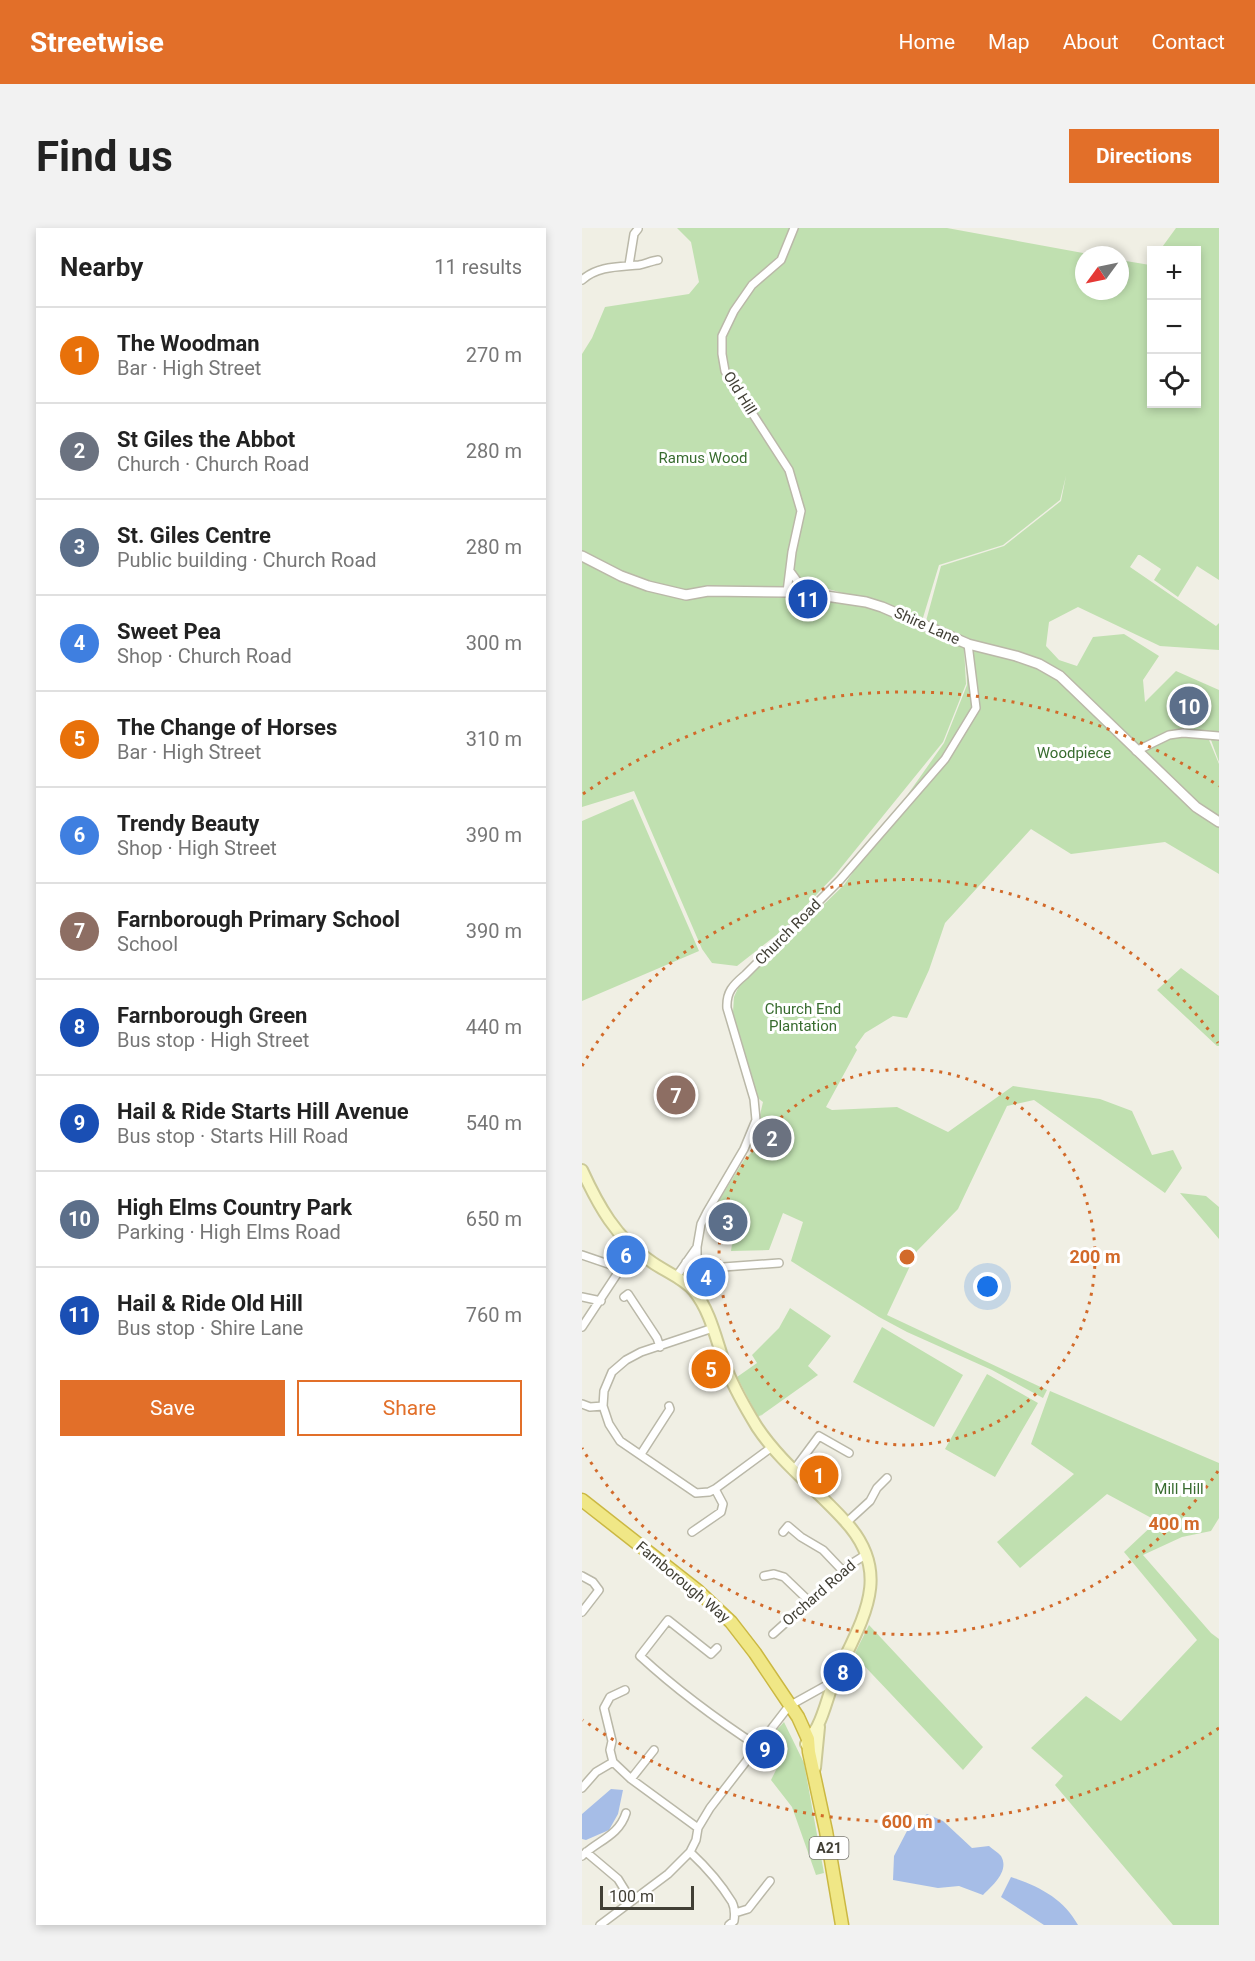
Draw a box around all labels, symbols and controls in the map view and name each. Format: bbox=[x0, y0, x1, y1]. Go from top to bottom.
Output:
text: Streetwise bbox=[30, 26, 164, 59]
text: Home bbox=[899, 30, 955, 54]
text: Map bbox=[988, 30, 1030, 54]
text: About bbox=[1063, 30, 1119, 54]
text: Contact bbox=[1152, 30, 1225, 54]
button: Directions bbox=[1069, 129, 1219, 183]
text: Find us bbox=[36, 132, 173, 181]
north arrow bbox=[1075, 246, 1129, 300]
map controls bbox=[1147, 246, 1201, 408]
button: + bbox=[1147, 246, 1201, 300]
text: Nearby bbox=[60, 252, 143, 282]
text: 11 results bbox=[434, 255, 522, 279]
button: − bbox=[1147, 300, 1201, 354]
text: The Woodman bbox=[117, 331, 260, 356]
text: 1 bbox=[74, 343, 85, 367]
text: 270 m bbox=[466, 343, 522, 367]
button: locate bbox=[1147, 354, 1201, 408]
text: Bar · High Street bbox=[117, 356, 261, 380]
street label: Old Hill bbox=[720, 368, 760, 418]
text: St Giles the Abbot bbox=[117, 427, 295, 452]
text: 2 bbox=[74, 439, 85, 463]
text: 280 m bbox=[466, 439, 522, 463]
park label: Ramus Wood bbox=[659, 449, 747, 467]
text: Church · Church Road bbox=[117, 452, 309, 476]
text: St. Giles Centre bbox=[117, 523, 271, 548]
text: 3 bbox=[74, 535, 85, 559]
text: 280 m bbox=[466, 535, 522, 559]
text: Public building · Church Road bbox=[117, 548, 377, 572]
pin: 11 bbox=[788, 576, 828, 622]
street label: Shire Lane bbox=[891, 604, 963, 648]
text: Sweet Pea bbox=[117, 619, 221, 644]
text: 4 bbox=[74, 631, 85, 655]
text: 300 m bbox=[466, 631, 522, 655]
text: Shop · Church Road bbox=[117, 644, 292, 668]
pin: 10 bbox=[1170, 684, 1208, 728]
text: The Change of Horses bbox=[117, 715, 337, 740]
text: 5 bbox=[74, 727, 85, 751]
text: 310 m bbox=[466, 727, 522, 751]
text: Bar · High Street bbox=[117, 740, 261, 764]
park label: Woodpiece bbox=[1037, 744, 1111, 762]
text: Trendy Beauty bbox=[117, 811, 259, 836]
text: 6 bbox=[74, 823, 85, 847]
text: 390 m bbox=[466, 823, 522, 847]
text: Shop · High Street bbox=[117, 836, 277, 860]
street label: Church Road bbox=[751, 895, 825, 969]
text: Farnborough Primary School bbox=[117, 907, 400, 932]
text: 7 bbox=[74, 919, 85, 943]
text: 390 m bbox=[466, 919, 522, 943]
text: School bbox=[117, 932, 178, 956]
park label: Church End Plantation bbox=[765, 1000, 841, 1035]
text: Farnborough Green bbox=[117, 1003, 307, 1028]
text: 8 bbox=[74, 1015, 85, 1039]
text: 440 m bbox=[466, 1015, 522, 1039]
text: Bus stop · High Street bbox=[117, 1028, 309, 1052]
pin: 7 bbox=[656, 1072, 695, 1118]
text: Hail & Ride Starts Hill Avenue bbox=[117, 1099, 409, 1124]
text: 9 bbox=[74, 1111, 85, 1135]
text: 540 m bbox=[466, 1111, 522, 1135]
pin: 2 bbox=[752, 1116, 792, 1160]
text: Bus stop · Starts Hill Road bbox=[117, 1124, 348, 1148]
text: High Elms Country Park bbox=[117, 1195, 352, 1220]
pin: 3 bbox=[708, 1200, 748, 1244]
text: 10 bbox=[68, 1207, 91, 1231]
text: 650 m bbox=[466, 1207, 522, 1231]
text: Parking · High Elms Road bbox=[117, 1220, 341, 1244]
pin: 6 bbox=[606, 1232, 645, 1278]
text: 200 m bbox=[1069, 1246, 1121, 1267]
centre of rings bbox=[897, 1247, 917, 1267]
pin: 4 bbox=[686, 1254, 726, 1300]
your location bbox=[973, 1272, 1002, 1301]
text: Hail & Ride Old Hill bbox=[117, 1291, 303, 1316]
text: 11 bbox=[68, 1303, 91, 1327]
text: 760 m bbox=[466, 1303, 522, 1327]
text: Bus stop · Shire Lane bbox=[117, 1316, 303, 1340]
pin: 5 bbox=[692, 1346, 730, 1392]
button: Save bbox=[60, 1380, 285, 1436]
button: Share bbox=[297, 1380, 522, 1436]
pin: 1 bbox=[800, 1452, 838, 1498]
park label: Mill Hill bbox=[1154, 1480, 1204, 1498]
text: 400 m bbox=[1148, 1513, 1200, 1534]
street label: Farnborough Way bbox=[632, 1538, 734, 1626]
street label: Orchard Road bbox=[779, 1556, 859, 1630]
pin: 8 bbox=[824, 1650, 862, 1694]
pin: 9 bbox=[746, 1726, 784, 1772]
text: 600 m bbox=[881, 1811, 933, 1832]
road number: A21 bbox=[810, 1837, 848, 1859]
scale bar bbox=[600, 1883, 694, 1910]
text: 100 m bbox=[609, 1887, 654, 1906]

